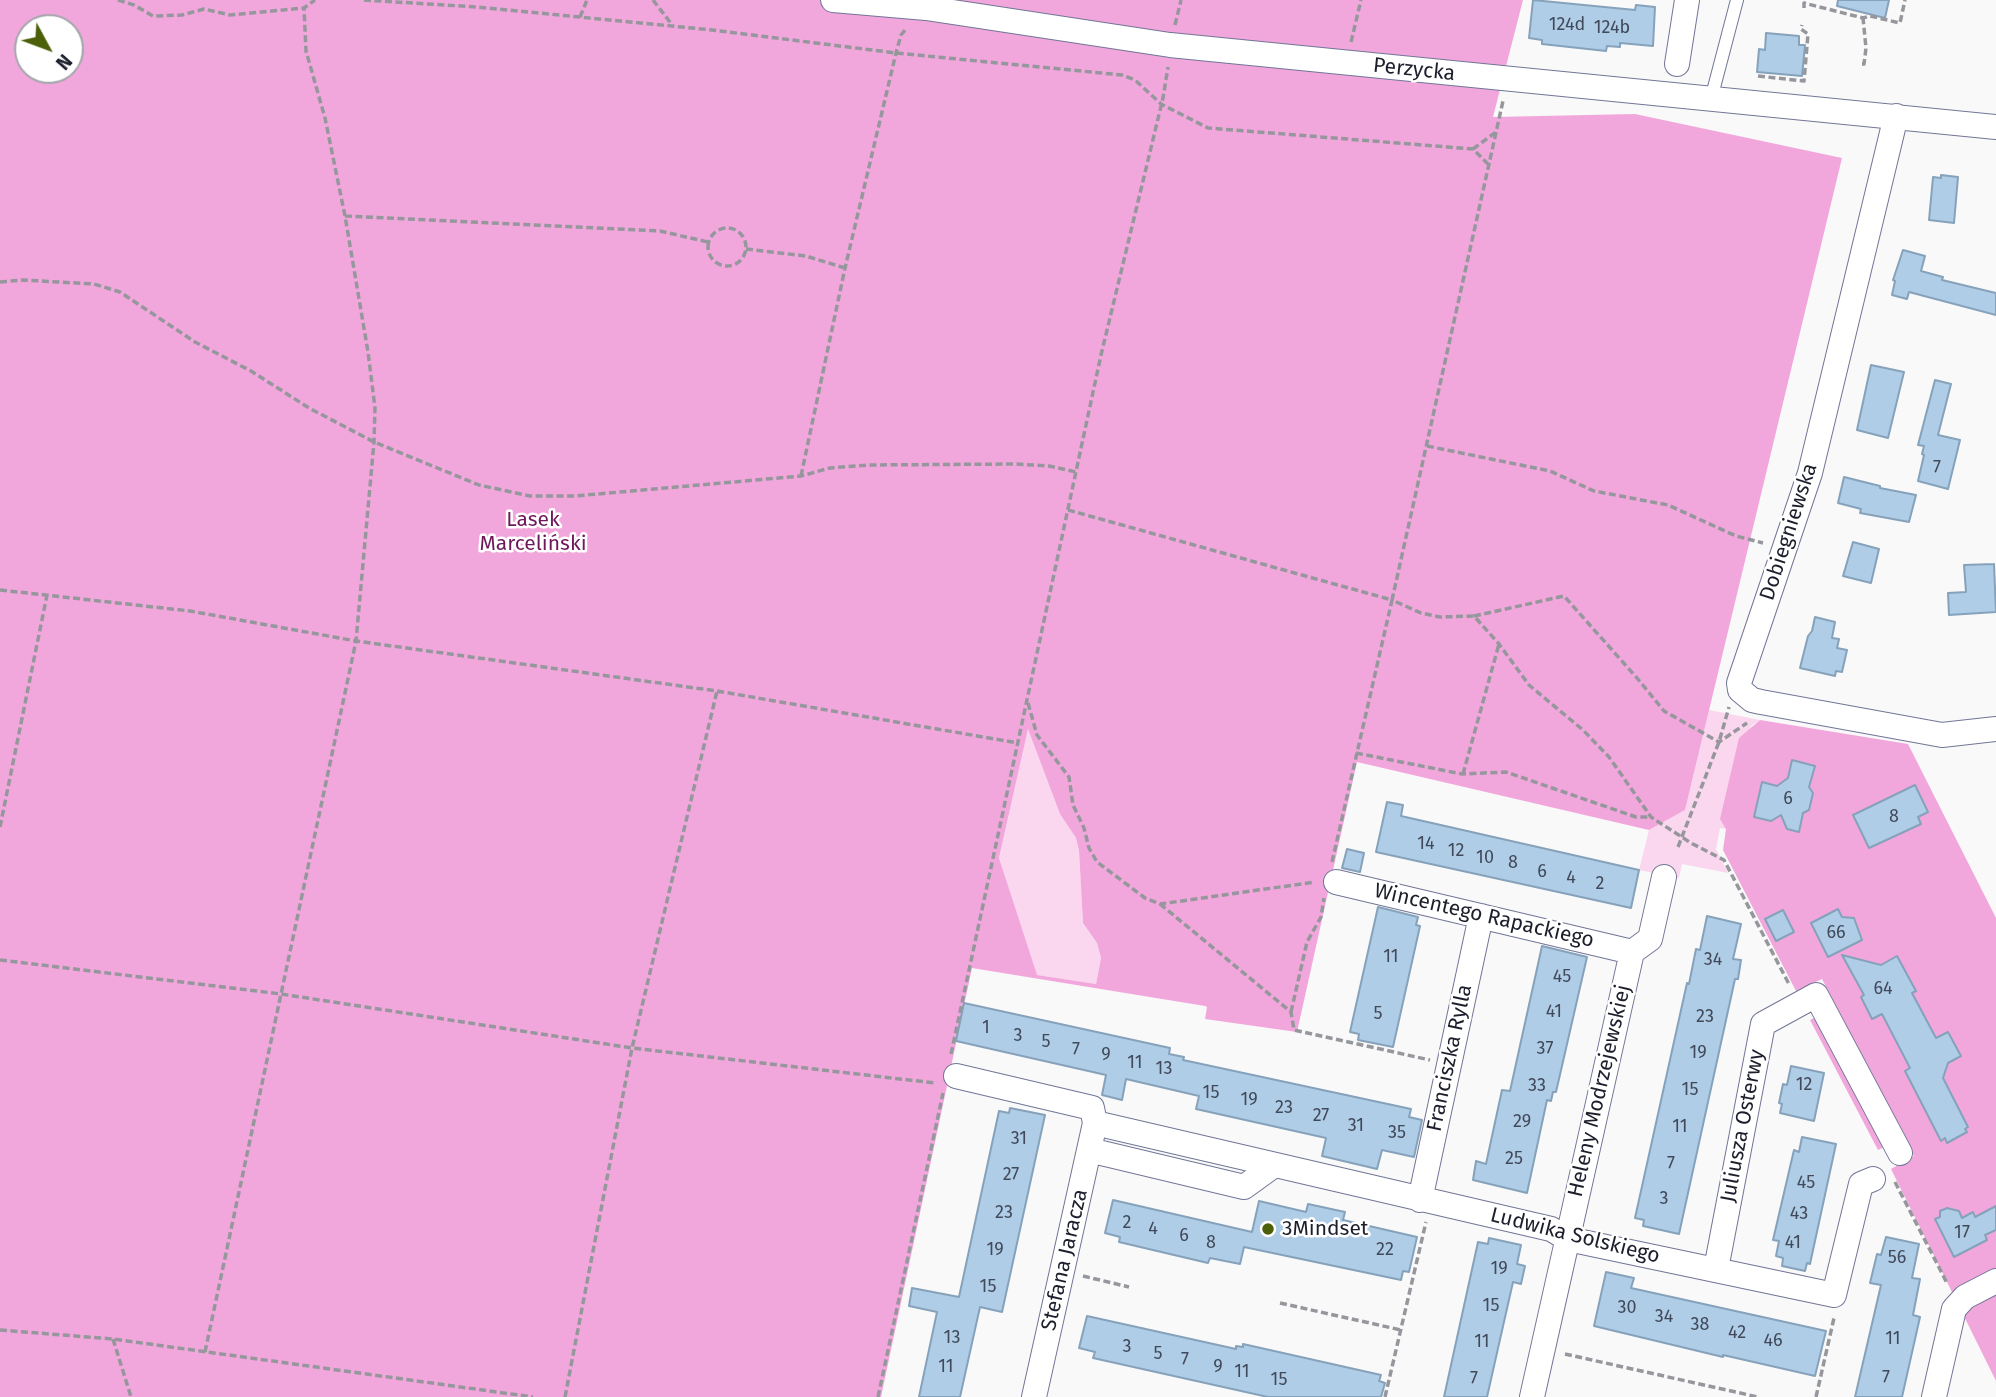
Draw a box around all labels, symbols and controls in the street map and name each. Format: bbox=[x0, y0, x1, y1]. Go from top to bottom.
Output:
north arrow bbox=[14, 14, 84, 84]
house number: 124d bbox=[1549, 14, 1585, 36]
house number: 124b bbox=[1594, 17, 1630, 39]
text: N bbox=[51, 49, 77, 74]
street label: Perzycka bbox=[1372, 53, 1456, 87]
house number: 7 bbox=[1933, 457, 1941, 479]
street label: Dobiegniewska bbox=[1755, 460, 1823, 604]
park label: Lasek Marceliński bbox=[479, 507, 587, 557]
house number: 6 bbox=[1783, 788, 1793, 810]
house number: 8 bbox=[1889, 806, 1899, 828]
house number: 14 bbox=[1417, 833, 1435, 855]
house number: 12 bbox=[1448, 840, 1464, 862]
house number: 10 bbox=[1476, 847, 1494, 869]
house number: 8 bbox=[1508, 852, 1518, 874]
house number: 6 bbox=[1537, 861, 1547, 883]
house number: 4 bbox=[1566, 867, 1576, 889]
house number: 2 bbox=[1596, 873, 1604, 895]
street label: Wincentego Rapackiego bbox=[1372, 878, 1596, 954]
house number: 66 bbox=[1826, 922, 1846, 944]
house number: 11 bbox=[1383, 946, 1399, 968]
house number: 34 bbox=[1704, 949, 1722, 971]
house number: 45 bbox=[1553, 966, 1571, 988]
house number: 64 bbox=[1873, 978, 1893, 1000]
street label: Franciszka Rylla bbox=[1422, 982, 1478, 1134]
street label: Heleny Modrzejewskiej bbox=[1563, 982, 1637, 1200]
house number: 41 bbox=[1546, 1001, 1562, 1023]
house number: 5 bbox=[1373, 1003, 1383, 1025]
house number: 23 bbox=[1696, 1006, 1714, 1028]
house number: 1 bbox=[982, 1017, 990, 1039]
house number: 3 bbox=[1014, 1025, 1022, 1047]
house number: 5 bbox=[1041, 1031, 1051, 1053]
house number: 37 bbox=[1537, 1038, 1553, 1060]
house number: 7 bbox=[1072, 1039, 1080, 1061]
house number: 19 bbox=[1689, 1042, 1707, 1064]
house number: 9 bbox=[1101, 1044, 1111, 1066]
street label: Juliusza Osterwy bbox=[1716, 1047, 1770, 1205]
house number: 11 bbox=[1127, 1052, 1143, 1074]
house number: 13 bbox=[1156, 1058, 1172, 1080]
house number: 12 bbox=[1796, 1074, 1812, 1096]
house number: 33 bbox=[1528, 1075, 1546, 1097]
house number: 15 bbox=[1682, 1079, 1698, 1101]
house number: 15 bbox=[1203, 1082, 1219, 1104]
house number: 19 bbox=[1240, 1089, 1258, 1111]
house number: 23 bbox=[1275, 1097, 1293, 1119]
house number: 27 bbox=[1313, 1105, 1329, 1127]
house number: 29 bbox=[1513, 1111, 1531, 1133]
house number: 31 bbox=[1348, 1115, 1364, 1137]
house number: 11 bbox=[1672, 1116, 1688, 1138]
house number: 35 bbox=[1388, 1122, 1406, 1144]
house number: 31 bbox=[1011, 1128, 1027, 1150]
house number: 25 bbox=[1505, 1148, 1523, 1170]
house number: 7 bbox=[1667, 1153, 1675, 1175]
house number: 27 bbox=[1003, 1164, 1019, 1186]
house number: 45 bbox=[1797, 1172, 1815, 1194]
street label: Stefana Jaracza bbox=[1036, 1187, 1094, 1333]
house number: 3 bbox=[1660, 1188, 1668, 1210]
house number: 23 bbox=[995, 1202, 1013, 1224]
street label: Ludwika Solskiego bbox=[1488, 1203, 1662, 1269]
house number: 43 bbox=[1790, 1203, 1808, 1225]
house number: 2 bbox=[1123, 1212, 1131, 1234]
place label: 3Mindset bbox=[1282, 1216, 1368, 1242]
house number: 4 bbox=[1148, 1218, 1158, 1240]
marker: 3Mindset bbox=[1260, 1221, 1276, 1237]
house number: 17 bbox=[1954, 1222, 1970, 1244]
house number: 6 bbox=[1179, 1225, 1189, 1247]
house number: 8 bbox=[1206, 1232, 1216, 1254]
house number: 41 bbox=[1785, 1232, 1801, 1254]
house number: 19 bbox=[986, 1239, 1004, 1261]
house number: 22 bbox=[1376, 1239, 1394, 1261]
house number: 56 bbox=[1888, 1247, 1906, 1269]
house number: 19 bbox=[1490, 1258, 1508, 1280]
house number: 15 bbox=[980, 1276, 996, 1298]
house number: 15 bbox=[1483, 1295, 1499, 1317]
house number: 30 bbox=[1617, 1297, 1637, 1319]
house number: 34 bbox=[1655, 1306, 1673, 1328]
house number: 38 bbox=[1691, 1314, 1709, 1336]
house number: 42 bbox=[1728, 1322, 1746, 1344]
house number: 13 bbox=[944, 1327, 960, 1349]
house number: 11 bbox=[1885, 1328, 1901, 1350]
house number: 46 bbox=[1763, 1330, 1783, 1352]
house number: 11 bbox=[1474, 1331, 1490, 1353]
house number: 3 bbox=[1123, 1336, 1131, 1358]
house number: 5 bbox=[1153, 1343, 1163, 1365]
house number: 7 bbox=[1181, 1349, 1189, 1371]
house number: 11 bbox=[938, 1356, 954, 1378]
house number: 9 bbox=[1213, 1356, 1223, 1378]
house number: 11 bbox=[1234, 1361, 1250, 1383]
house number: 7 bbox=[1882, 1367, 1890, 1389]
house number: 7 bbox=[1470, 1368, 1478, 1390]
house number: 15 bbox=[1271, 1369, 1287, 1391]

